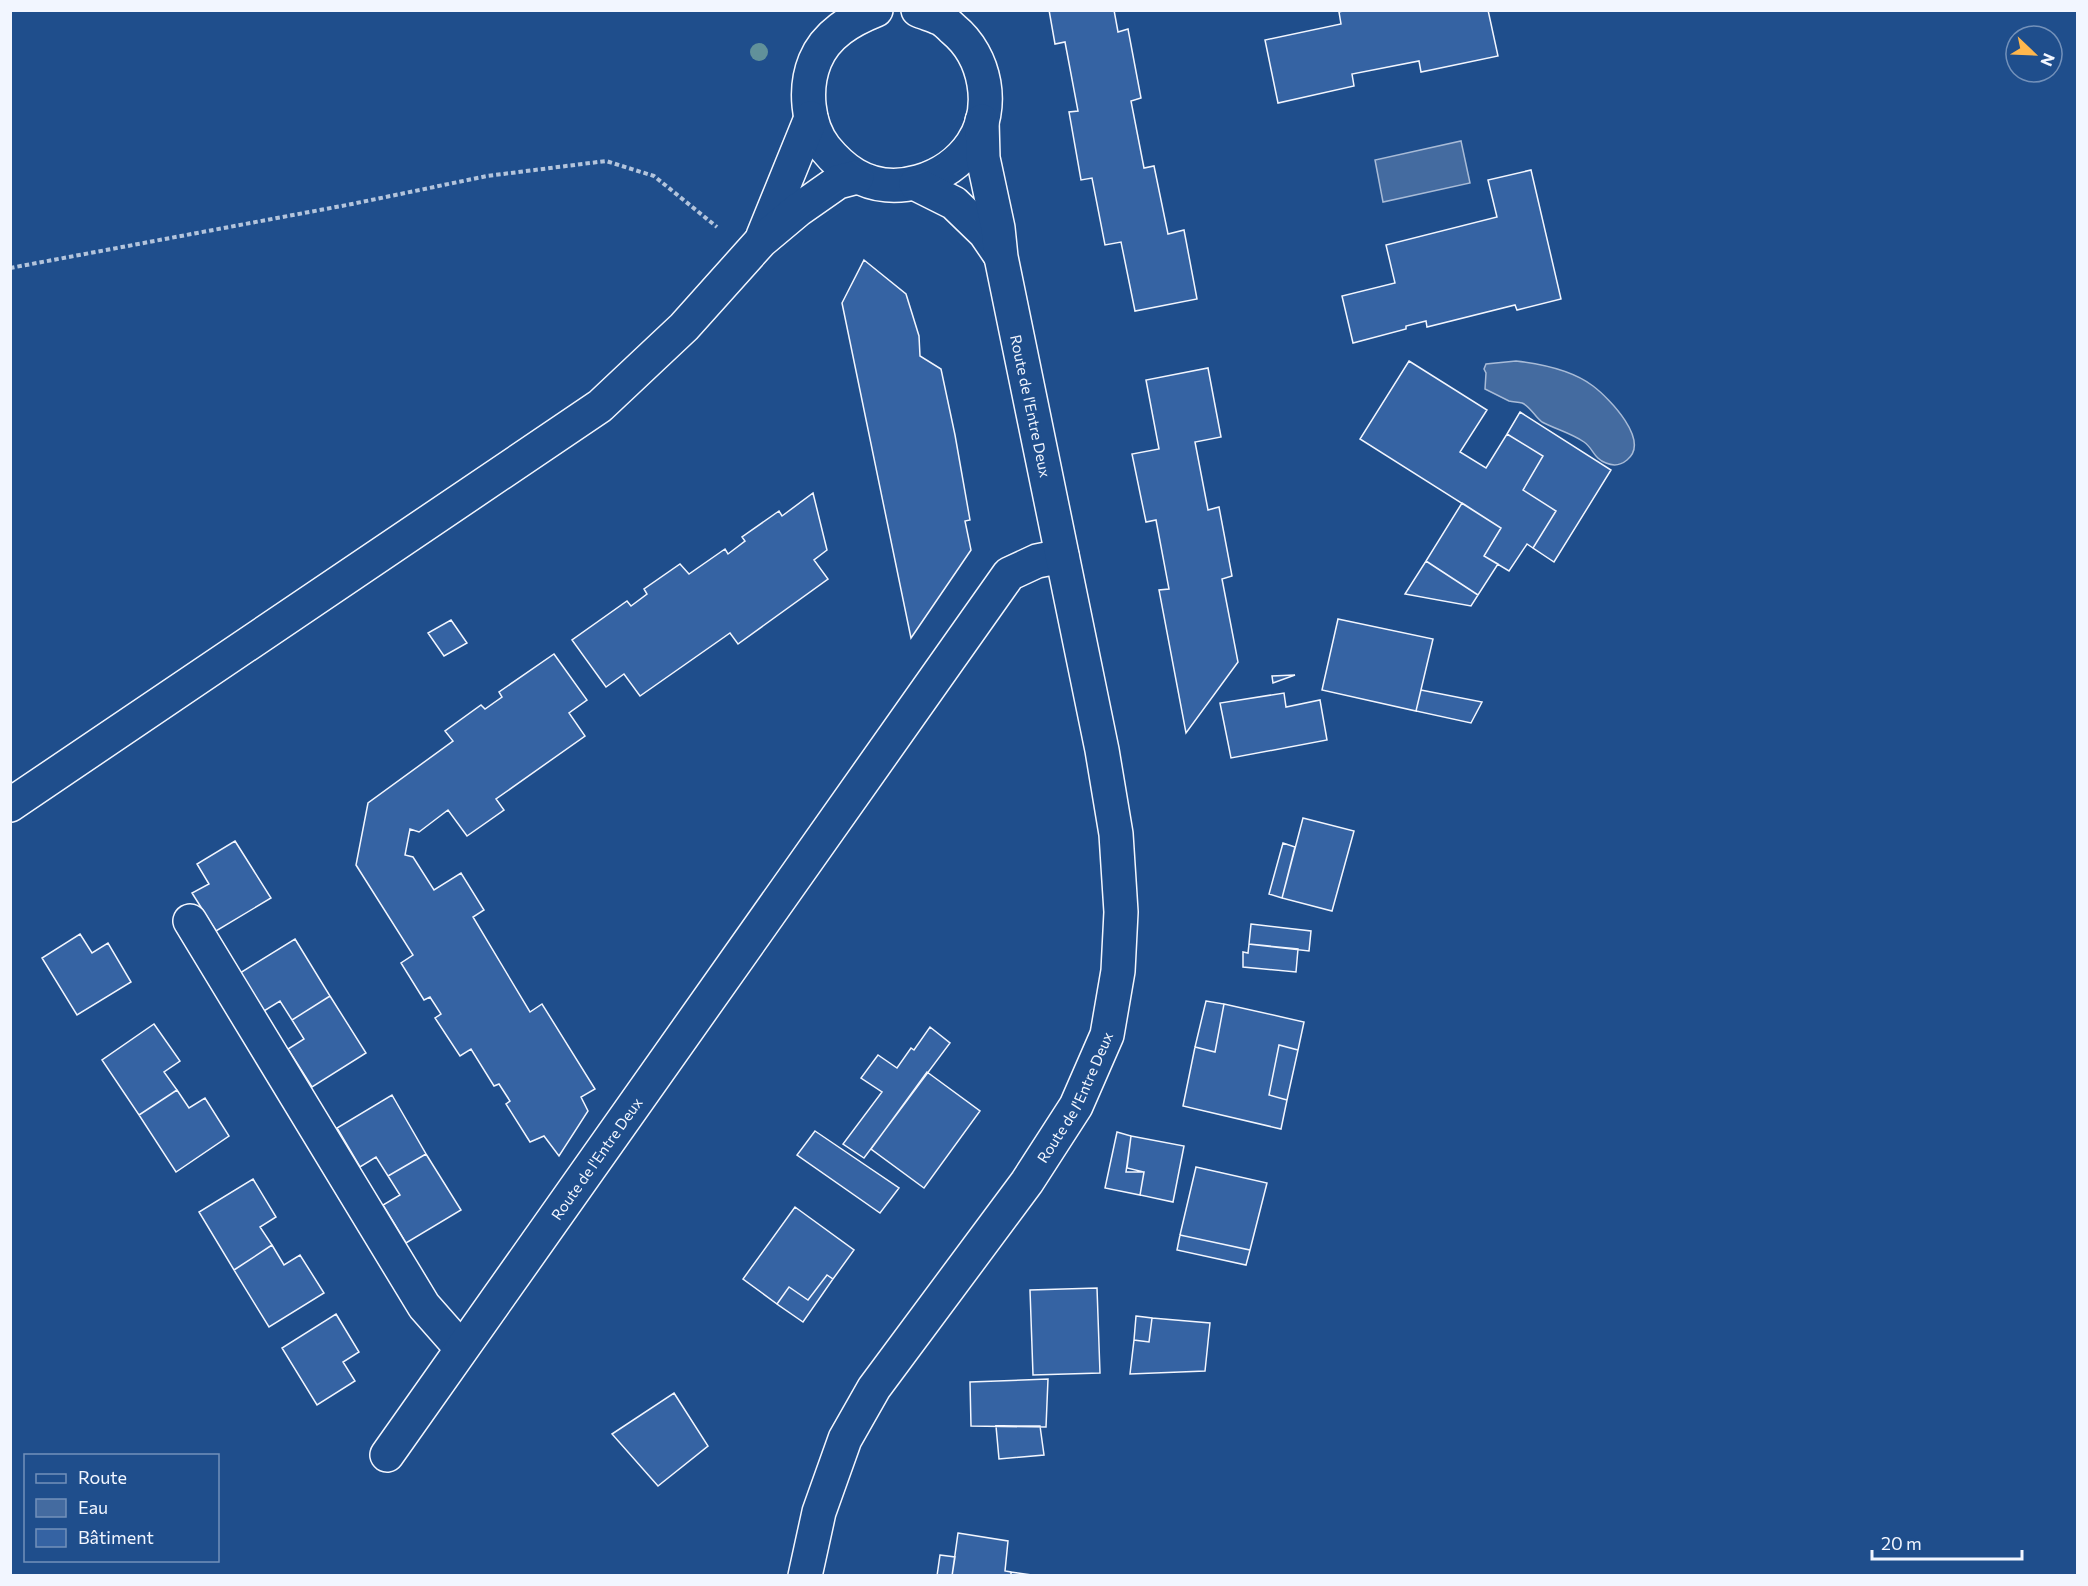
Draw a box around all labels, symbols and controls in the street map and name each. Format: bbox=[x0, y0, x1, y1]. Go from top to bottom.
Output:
north arrow bbox=[2004, 24, 2064, 84]
text: N bbox=[2037, 51, 2059, 69]
street label: Route de l'Entre Deux bbox=[1007, 333, 1055, 479]
street label: Route de l'Entre Deux bbox=[1033, 1029, 1116, 1166]
street label: Route de l'Entre Deux bbox=[547, 1094, 646, 1223]
legend bbox=[24, 1454, 219, 1562]
text: Route bbox=[78, 1466, 127, 1488]
text: Eau bbox=[78, 1496, 108, 1518]
scale bar bbox=[1872, 1523, 2022, 1561]
text: Bâtiment bbox=[78, 1526, 154, 1548]
text: 20 m bbox=[1881, 1532, 1922, 1554]

